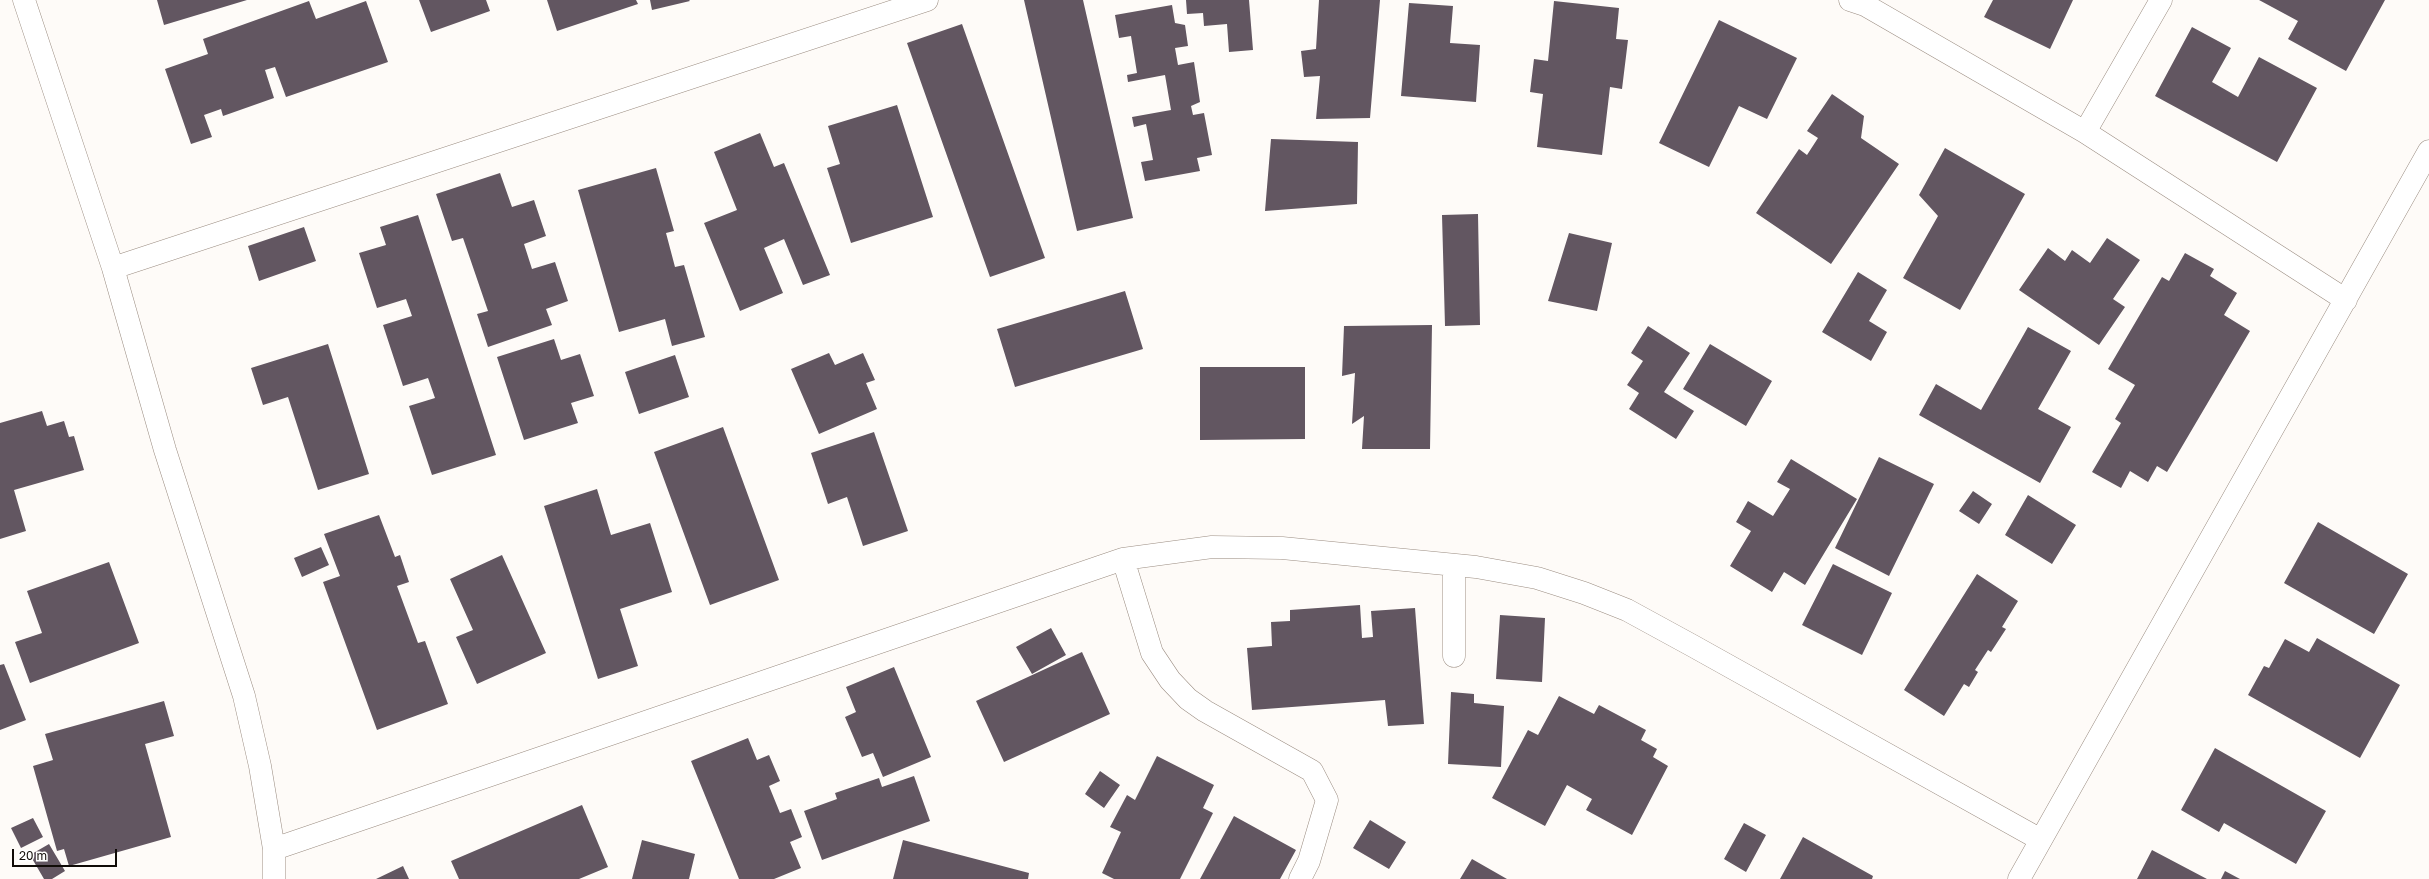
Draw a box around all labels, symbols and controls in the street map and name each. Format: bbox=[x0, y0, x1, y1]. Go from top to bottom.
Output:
scale bar bbox=[14, 841, 119, 867]
text: 20 m bbox=[19, 848, 47, 863]

